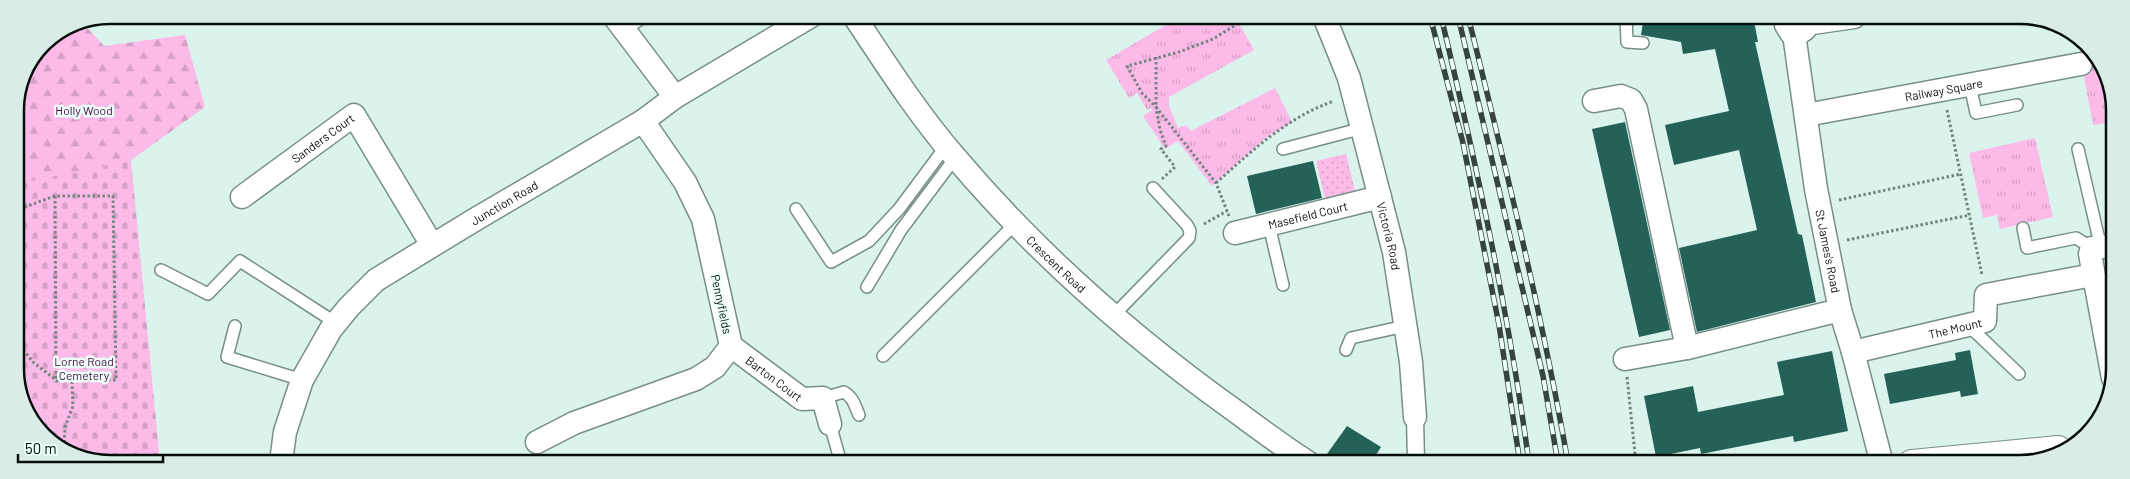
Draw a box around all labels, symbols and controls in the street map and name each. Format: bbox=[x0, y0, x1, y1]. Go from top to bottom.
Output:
street label: Railway Square bbox=[1904, 75, 1984, 104]
park label: Holly Wood bbox=[55, 103, 113, 117]
street label: Sanders Court bbox=[289, 110, 357, 165]
street label: Junction Road bbox=[468, 177, 540, 228]
street label: Masefield Court bbox=[1267, 198, 1349, 232]
street label: Victoria Road bbox=[1374, 200, 1404, 271]
street label: St James's Road bbox=[1813, 208, 1843, 294]
street label: Crescent Road bbox=[1024, 233, 1089, 295]
street label: Pennyfields bbox=[709, 273, 735, 335]
street label: The Mount bbox=[1927, 315, 1983, 341]
street label: Barton Court bbox=[743, 353, 805, 404]
park label: Lorne Road Cemetery bbox=[54, 354, 114, 382]
scale bar bbox=[18, 432, 162, 464]
text: 50 m bbox=[25, 439, 57, 457]

